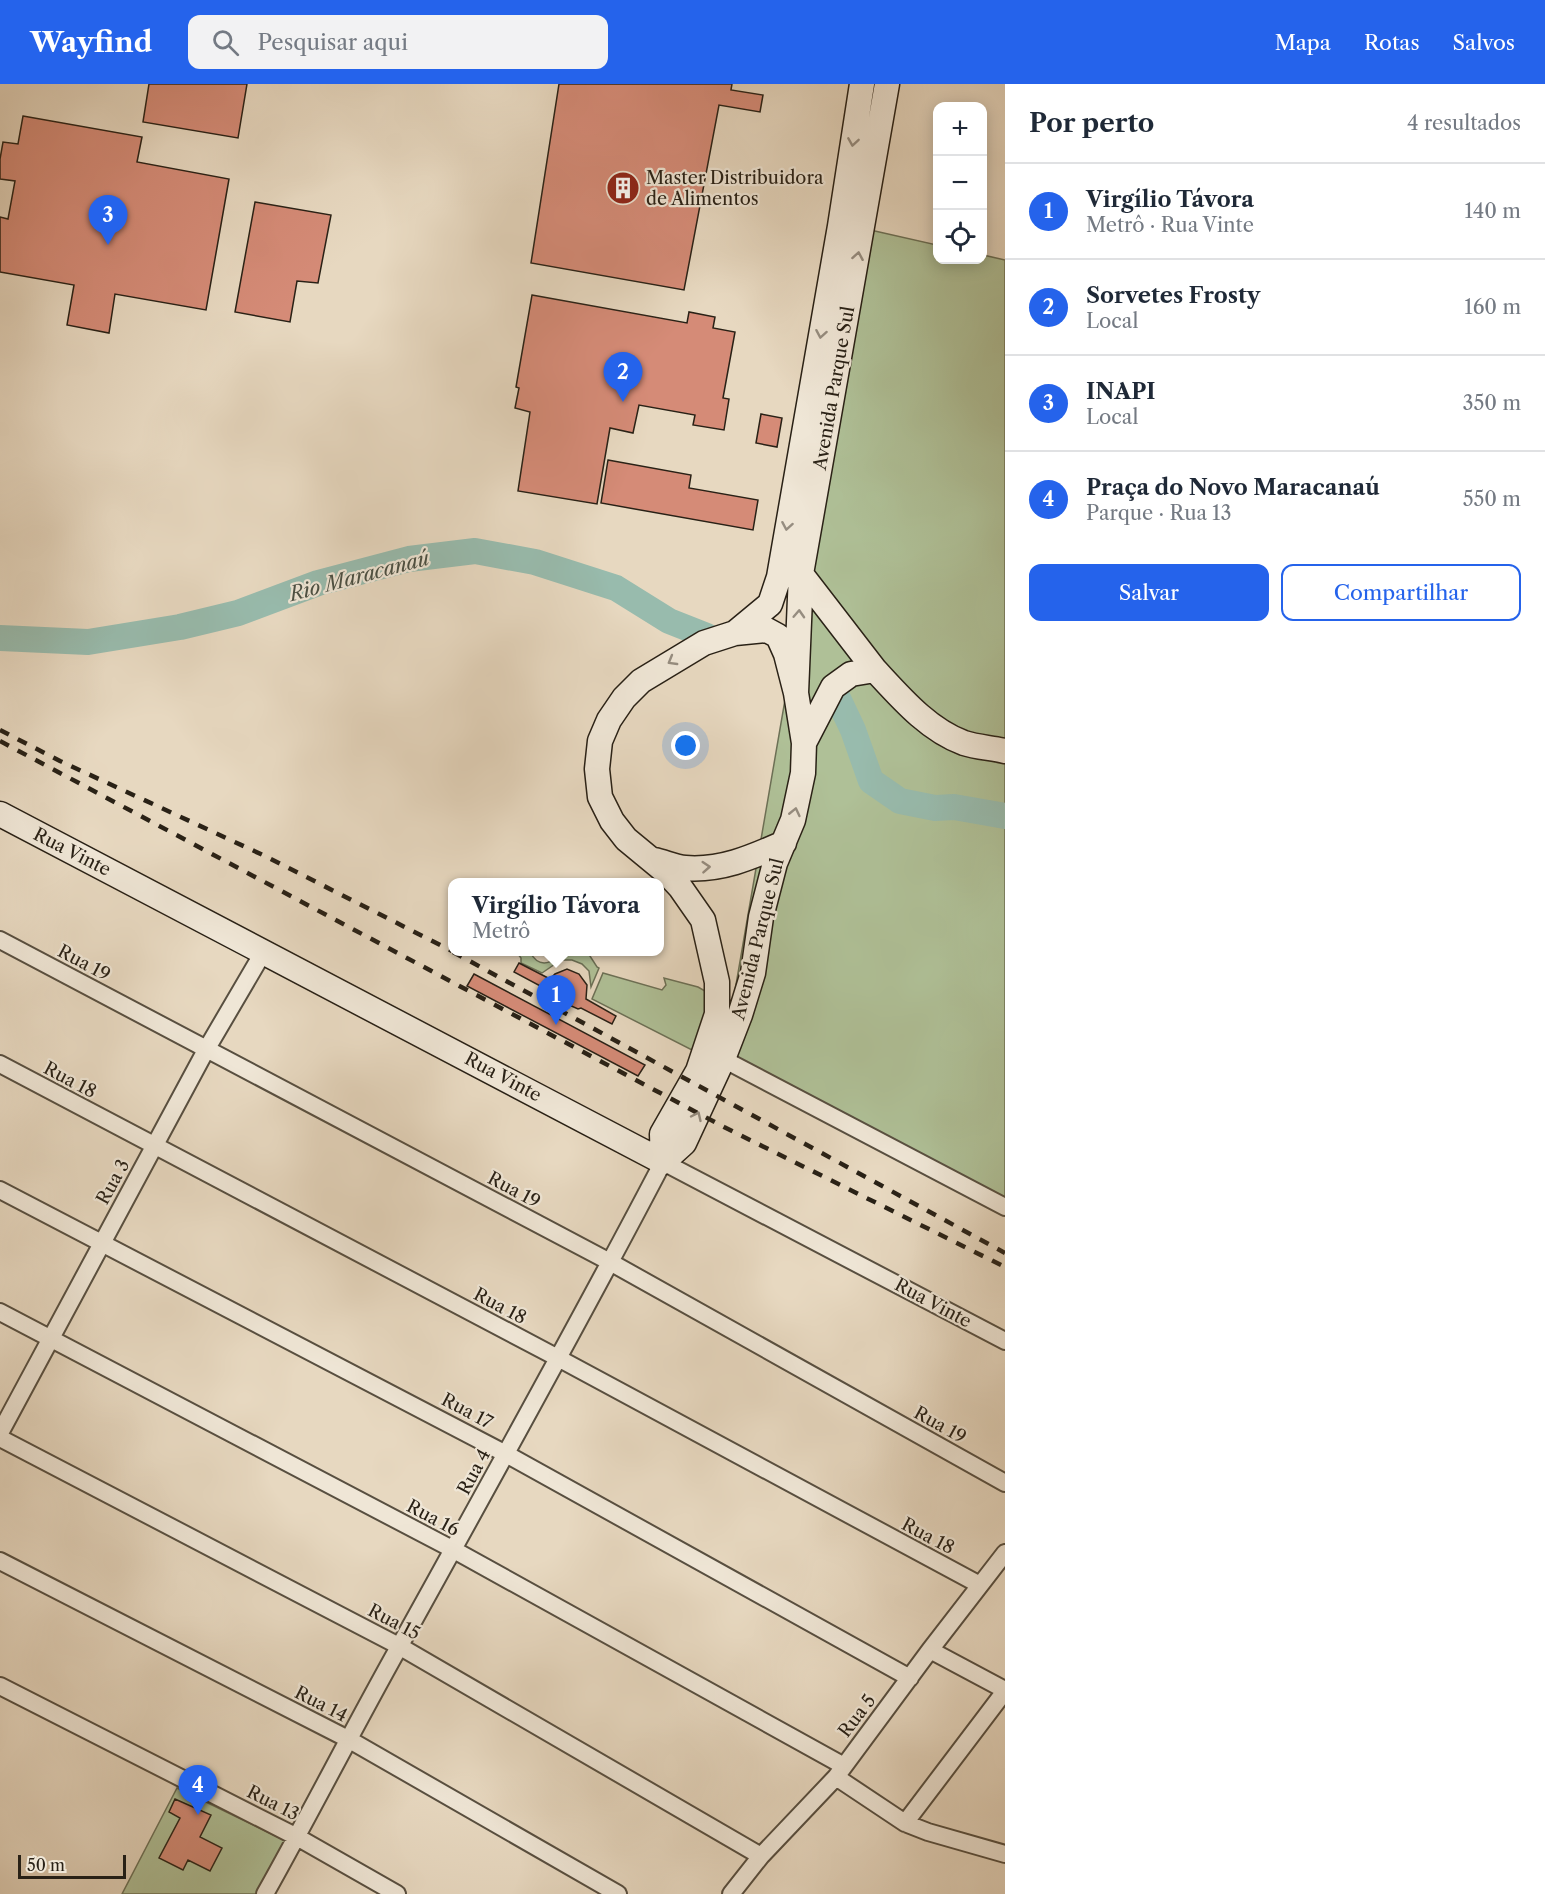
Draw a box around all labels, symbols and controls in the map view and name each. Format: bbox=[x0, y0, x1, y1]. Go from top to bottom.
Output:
search box bbox=[188, 15, 608, 69]
text: Wayfind bbox=[30, 25, 152, 59]
icon: search bbox=[209, 26, 242, 59]
text: Pesquisar aqui bbox=[257, 29, 408, 56]
text: Mapa bbox=[1275, 30, 1331, 55]
text: Rotas bbox=[1364, 30, 1420, 55]
text: Salvos bbox=[1453, 30, 1515, 55]
map controls bbox=[933, 102, 987, 264]
button: + bbox=[933, 102, 987, 156]
text: Por perto bbox=[1029, 107, 1154, 139]
text: 4 resultados bbox=[1407, 111, 1521, 135]
one-way arrow bbox=[847, 136, 860, 146]
button: − bbox=[933, 156, 987, 210]
place label: Master Distribuidora de Alimentos bbox=[646, 167, 824, 210]
building icon: Master Distribuidora de Alimentos bbox=[605, 170, 641, 206]
text: Virgílio Távora bbox=[1086, 186, 1254, 213]
pin: 3 bbox=[88, 196, 128, 245]
text: 1 bbox=[1044, 199, 1053, 223]
text: 140 m bbox=[1464, 199, 1521, 223]
button: locate bbox=[933, 210, 987, 264]
text: Metrô · Rua Vinte bbox=[1086, 213, 1254, 237]
one-way arrow bbox=[851, 251, 864, 261]
text: Sorvetes Frosty bbox=[1086, 282, 1260, 309]
text: 2 bbox=[1043, 295, 1054, 319]
text: 160 m bbox=[1464, 295, 1521, 319]
street label: Avenida Parque Sul bbox=[809, 304, 859, 473]
text: Local bbox=[1086, 309, 1138, 333]
one-way arrow bbox=[815, 329, 828, 339]
pin: 2 bbox=[604, 352, 642, 402]
text: INAPI bbox=[1086, 378, 1155, 405]
text: 3 bbox=[1043, 391, 1054, 415]
text: 350 m bbox=[1463, 391, 1521, 415]
text: Local bbox=[1086, 405, 1138, 429]
text: Praça do Novo Maracanaú bbox=[1086, 474, 1380, 501]
text: 4 bbox=[1043, 487, 1054, 511]
text: 550 m bbox=[1463, 487, 1521, 511]
text: Parque · Rua 13 bbox=[1086, 501, 1232, 525]
one-way arrow bbox=[782, 522, 794, 531]
water label: Rio Maracanaú bbox=[285, 546, 432, 607]
button: Salvar bbox=[1029, 564, 1269, 621]
button: Compartilhar bbox=[1281, 564, 1521, 621]
one-way arrow bbox=[793, 609, 806, 618]
one-way arrow bbox=[668, 654, 678, 666]
your location bbox=[671, 731, 700, 760]
one-way arrow bbox=[787, 807, 800, 817]
street label: Rua Vinte bbox=[30, 823, 114, 881]
street label: Avenida Parque Sul bbox=[727, 856, 789, 1023]
one-way arrow bbox=[701, 860, 710, 873]
popup bbox=[448, 878, 664, 956]
text: Virgílio Távora bbox=[472, 892, 640, 919]
text: Metrô bbox=[472, 919, 530, 943]
street label: Rua 19 bbox=[54, 940, 114, 986]
pin: 1 bbox=[536, 976, 576, 1025]
street label: Rua Vinte bbox=[461, 1048, 545, 1106]
street label: Rua 18 bbox=[40, 1057, 100, 1103]
one-way arrow bbox=[689, 1111, 701, 1122]
street label: Rua 3 bbox=[92, 1156, 134, 1208]
street label: Rua 19 bbox=[484, 1167, 544, 1213]
street label: Rua Vinte bbox=[891, 1274, 975, 1332]
street label: Rua 18 bbox=[470, 1283, 530, 1329]
street label: Rua 17 bbox=[438, 1388, 496, 1434]
street label: Rua 19 bbox=[910, 1402, 970, 1448]
street label: Rua 4 bbox=[453, 1445, 495, 1499]
street label: Rua 16 bbox=[403, 1495, 463, 1541]
street label: Rua 18 bbox=[898, 1513, 958, 1559]
street label: Rua 15 bbox=[364, 1599, 424, 1645]
street label: Rua 14 bbox=[291, 1681, 351, 1727]
street label: Rua 5 bbox=[834, 1690, 880, 1742]
pin: 4 bbox=[178, 1766, 218, 1815]
street label: Rua 13 bbox=[243, 1781, 303, 1825]
scale bar bbox=[18, 1852, 126, 1880]
text: 50 m bbox=[27, 1855, 65, 1875]

